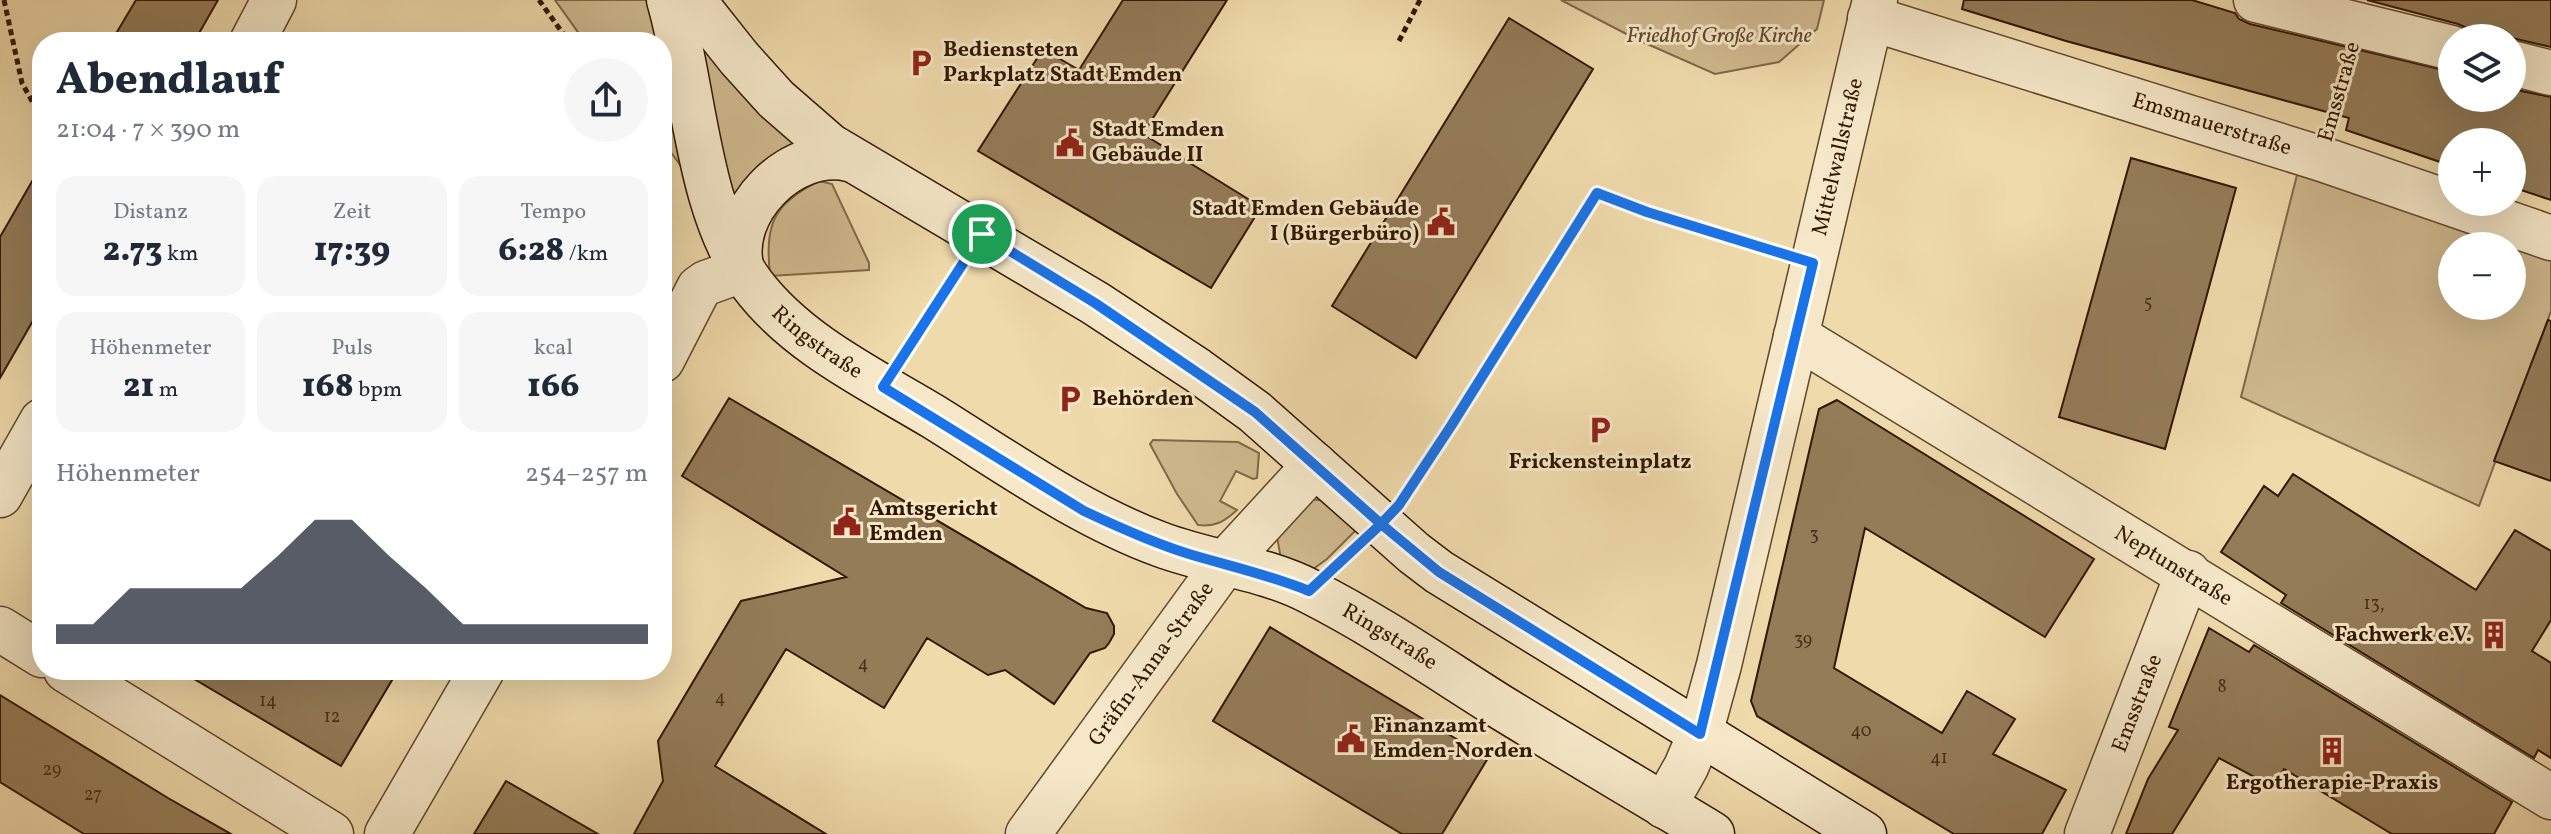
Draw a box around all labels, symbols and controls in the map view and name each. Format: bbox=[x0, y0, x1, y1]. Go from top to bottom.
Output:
park label: Friedhof Große Kirche bbox=[1626, 21, 1812, 52]
map controls bbox=[2438, 24, 2526, 320]
button: layers bbox=[2438, 24, 2526, 112]
place label: Bediensteten Parkplatz Stadt Emden bbox=[943, 35, 1182, 91]
street label: Emsstraße bbox=[2311, 38, 2369, 146]
parking icon: Bediensteten Parkplatz Stadt Emden bbox=[906, 48, 936, 78]
text: Abendlauf bbox=[56, 51, 281, 112]
button: share bbox=[564, 58, 648, 142]
street label: Mittelwallstraße bbox=[1805, 75, 1872, 239]
street label: Emsmauerstraße bbox=[2128, 85, 2295, 164]
text: 21:04 · 7 × 390 m bbox=[56, 112, 240, 148]
place label: Stadt Emden Gebäude II bbox=[1092, 115, 1224, 171]
public building icon: Stadt Emden Gebäude II bbox=[1055, 128, 1085, 158]
button: + bbox=[2438, 128, 2526, 216]
place label: Stadt Emden Gebäude I (Bürgerbüro) bbox=[1192, 194, 1419, 250]
text: Distanz bbox=[113, 197, 188, 228]
text: Zeit bbox=[333, 197, 371, 228]
text: Tempo bbox=[521, 197, 586, 228]
pin bbox=[948, 200, 1016, 268]
public building icon: Stadt Emden Gebäude I (Bürgerbüro) bbox=[1426, 207, 1456, 237]
icon: arrive bbox=[960, 212, 1004, 256]
text: 2.73 bbox=[103, 228, 163, 275]
text: 17:39 bbox=[314, 228, 390, 275]
text: 6:28 bbox=[498, 228, 564, 275]
button: − bbox=[2438, 232, 2526, 320]
text: km bbox=[163, 239, 198, 270]
text: /km bbox=[564, 239, 608, 270]
house number: 5 bbox=[2144, 291, 2152, 316]
street label: Ringstraße bbox=[764, 299, 868, 387]
text: Höhenmeter bbox=[90, 333, 212, 364]
text: Puls bbox=[331, 333, 373, 364]
text: kcal bbox=[534, 333, 573, 364]
text: 21 bbox=[123, 364, 154, 411]
text: 168 bbox=[302, 364, 354, 411]
text: 166 bbox=[527, 364, 580, 411]
text: m bbox=[154, 375, 178, 406]
text: bpm bbox=[354, 375, 402, 406]
parking icon: Behörden bbox=[1055, 384, 1085, 414]
place label: Behörden bbox=[1092, 384, 1194, 415]
parking icon: Frickensteinplatz bbox=[1585, 415, 1615, 445]
place label: Frickensteinplatz bbox=[1509, 447, 1691, 478]
text: Höhenmeter bbox=[56, 456, 200, 492]
text: 254–257 m bbox=[525, 456, 648, 492]
place label: Amtsgericht Emden bbox=[869, 494, 998, 550]
public building icon: Amtsgericht Emden bbox=[832, 507, 862, 537]
street label: Neptunstraße bbox=[2108, 518, 2238, 614]
house number: 3 bbox=[1809, 523, 1819, 548]
street label: Gräfin-Anna-Straße bbox=[1081, 575, 1222, 753]
house number: 13, bbox=[2364, 592, 2384, 617]
street label: Ringstraße bbox=[1336, 596, 1443, 678]
place label: Fachwerk e.V. bbox=[2334, 620, 2472, 651]
building icon: Fachwerk e.V. bbox=[2479, 620, 2509, 650]
house number: 39 bbox=[1794, 628, 1812, 653]
street label: Emsstraße bbox=[2104, 650, 2171, 757]
house number: 4 bbox=[858, 652, 868, 677]
house number: 8 bbox=[2217, 675, 2227, 700]
house number: 4 bbox=[715, 686, 725, 711]
house number: 14 bbox=[259, 689, 277, 714]
house number: 12 bbox=[324, 705, 340, 730]
place label: Finanzamt Emden-Norden bbox=[1373, 711, 1533, 767]
house number: 40 bbox=[1850, 719, 1872, 744]
public building icon: Finanzamt Emden-Norden bbox=[1336, 724, 1366, 754]
building icon: Ergotherapie-Praxis bbox=[2317, 736, 2347, 766]
house number: 41 bbox=[1930, 746, 1948, 771]
house number: 29 bbox=[43, 758, 61, 783]
place label: Ergotherapie-Praxis bbox=[2226, 768, 2438, 799]
house number: 27 bbox=[84, 783, 102, 808]

